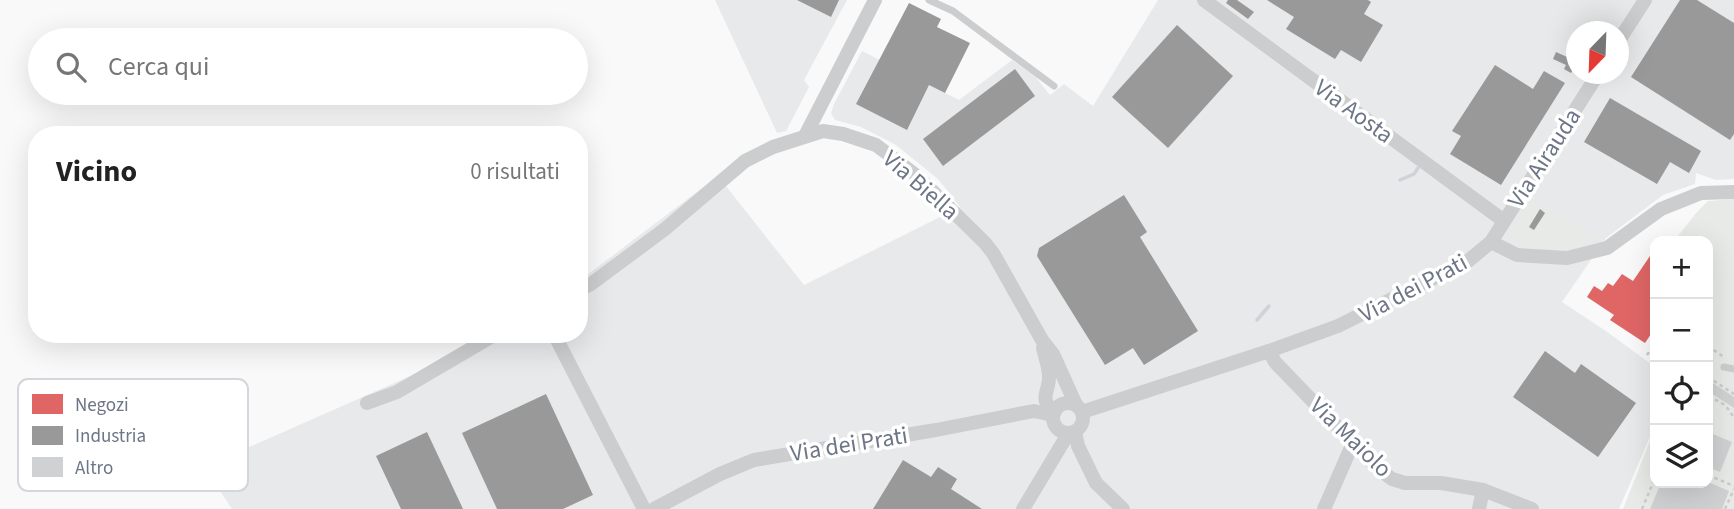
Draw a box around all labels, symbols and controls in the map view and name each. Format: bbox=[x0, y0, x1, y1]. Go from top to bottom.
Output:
north arrow bbox=[1566, 21, 1629, 84]
search box bbox=[28, 28, 588, 105]
icon: search bbox=[52, 48, 90, 86]
text: Cerca qui bbox=[108, 48, 209, 85]
street label: Via Aosta bbox=[1307, 71, 1401, 152]
street label: Via Airauda bbox=[1499, 102, 1590, 215]
street label: Via Biella bbox=[875, 142, 967, 229]
text: Vicino bbox=[56, 150, 137, 193]
text: 0 risultati bbox=[470, 155, 560, 188]
map controls bbox=[1650, 236, 1713, 488]
button: + bbox=[1650, 236, 1713, 299]
street label: Via dei Prati bbox=[1353, 245, 1474, 332]
button: − bbox=[1650, 299, 1713, 362]
button: locate bbox=[1650, 362, 1713, 425]
legend bbox=[18, 379, 248, 491]
street label: Via Maiolo bbox=[1302, 389, 1400, 486]
text: Negozi bbox=[75, 392, 129, 419]
street label: Via dei Prati bbox=[788, 418, 910, 471]
text: Industria bbox=[75, 423, 146, 450]
button: layers bbox=[1650, 425, 1713, 488]
text: Altro bbox=[75, 455, 113, 482]

